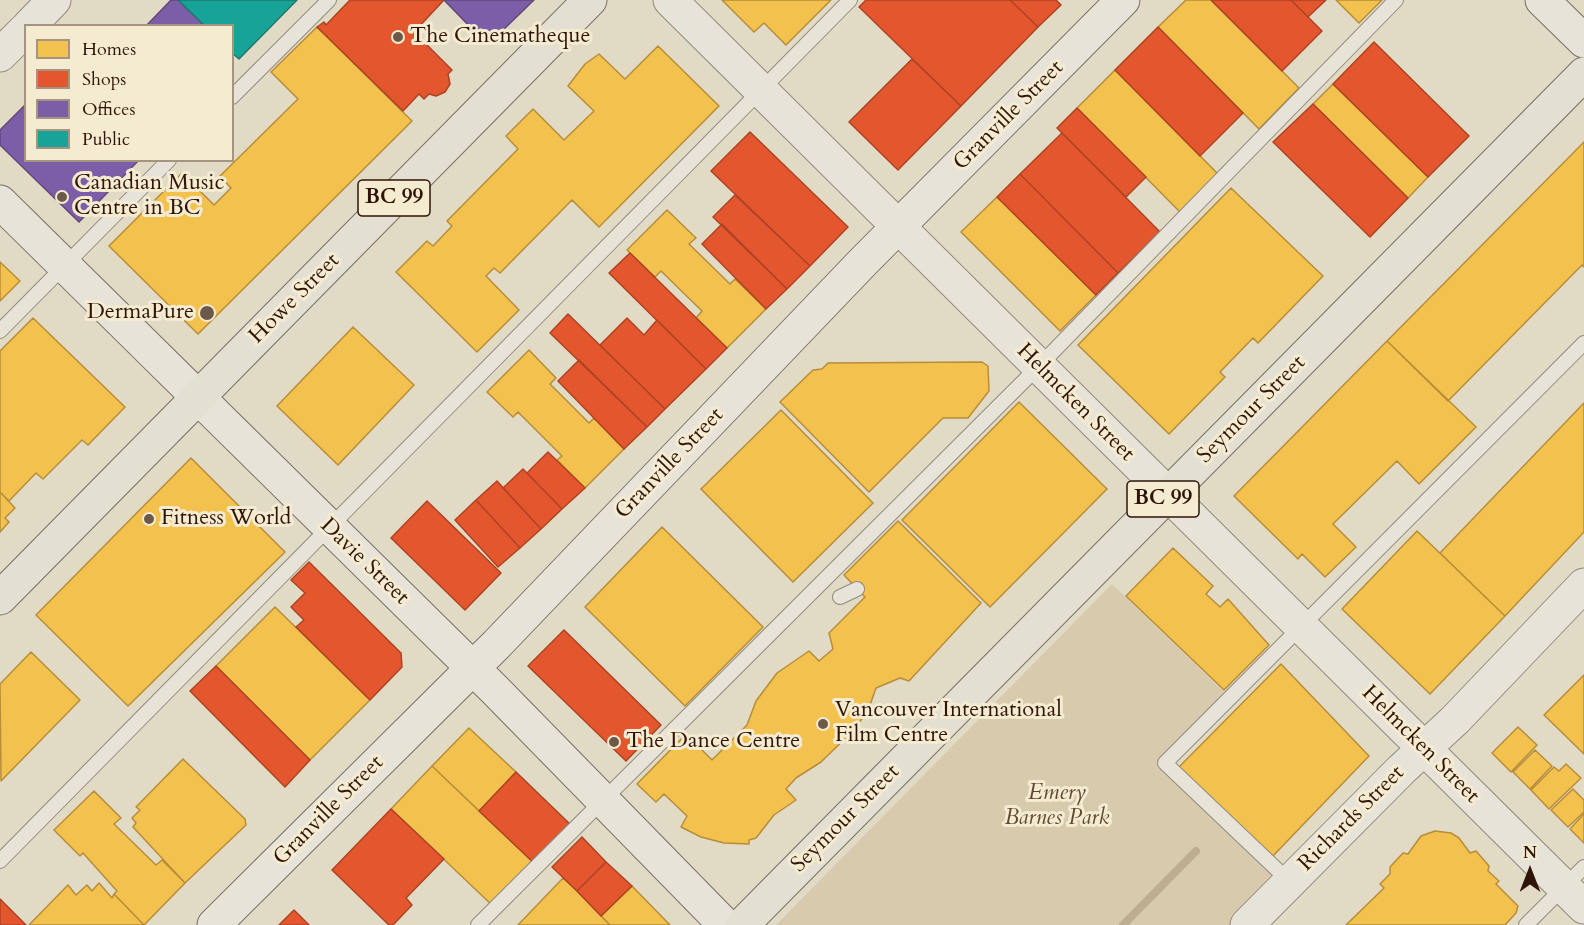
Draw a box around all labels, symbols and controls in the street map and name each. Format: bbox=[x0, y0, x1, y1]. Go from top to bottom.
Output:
legend bbox=[24, 24, 234, 162]
place label: The Cinematheque bbox=[410, 24, 591, 50]
marker: The Cinematheque bbox=[391, 30, 405, 44]
text: Homes bbox=[82, 37, 136, 62]
street label: Granville Street bbox=[948, 55, 1070, 177]
text: Shops bbox=[82, 67, 126, 92]
text: Offices bbox=[82, 97, 136, 122]
text: Public bbox=[82, 127, 130, 152]
place label: Canadian Music Centre in BC bbox=[74, 171, 225, 222]
road number: BC 99 bbox=[358, 180, 430, 216]
marker: Canadian Music Centre in BC bbox=[55, 190, 69, 204]
street label: Howe Street bbox=[244, 248, 346, 350]
place label: DermaPure bbox=[87, 300, 194, 326]
marker: DermaPure bbox=[198, 304, 216, 322]
street label: Helmcken Street bbox=[1011, 339, 1139, 467]
street label: Seymour Street bbox=[1192, 350, 1312, 470]
street label: Granville Street bbox=[610, 403, 730, 525]
road number: BC 99 bbox=[1127, 481, 1199, 517]
place label: Fitness World bbox=[161, 506, 291, 532]
marker: Fitness World bbox=[142, 512, 156, 526]
street label: Davie Street bbox=[314, 513, 414, 611]
street label: Helmcken Street bbox=[1356, 681, 1484, 809]
place label: Vancouver International Film Centre bbox=[835, 698, 1062, 750]
marker: Vancouver International Film Centre bbox=[816, 717, 830, 731]
place label: The Dance Centre bbox=[626, 729, 800, 755]
marker: The Dance Centre bbox=[607, 735, 621, 749]
street label: Granville Street bbox=[268, 750, 390, 872]
street label: Seymour Street bbox=[786, 759, 906, 879]
street label: Richards Street bbox=[1294, 761, 1410, 877]
park label: Emery Barnes Park bbox=[1005, 781, 1109, 832]
north arrow bbox=[1500, 841, 1560, 901]
text: N bbox=[1523, 842, 1537, 864]

